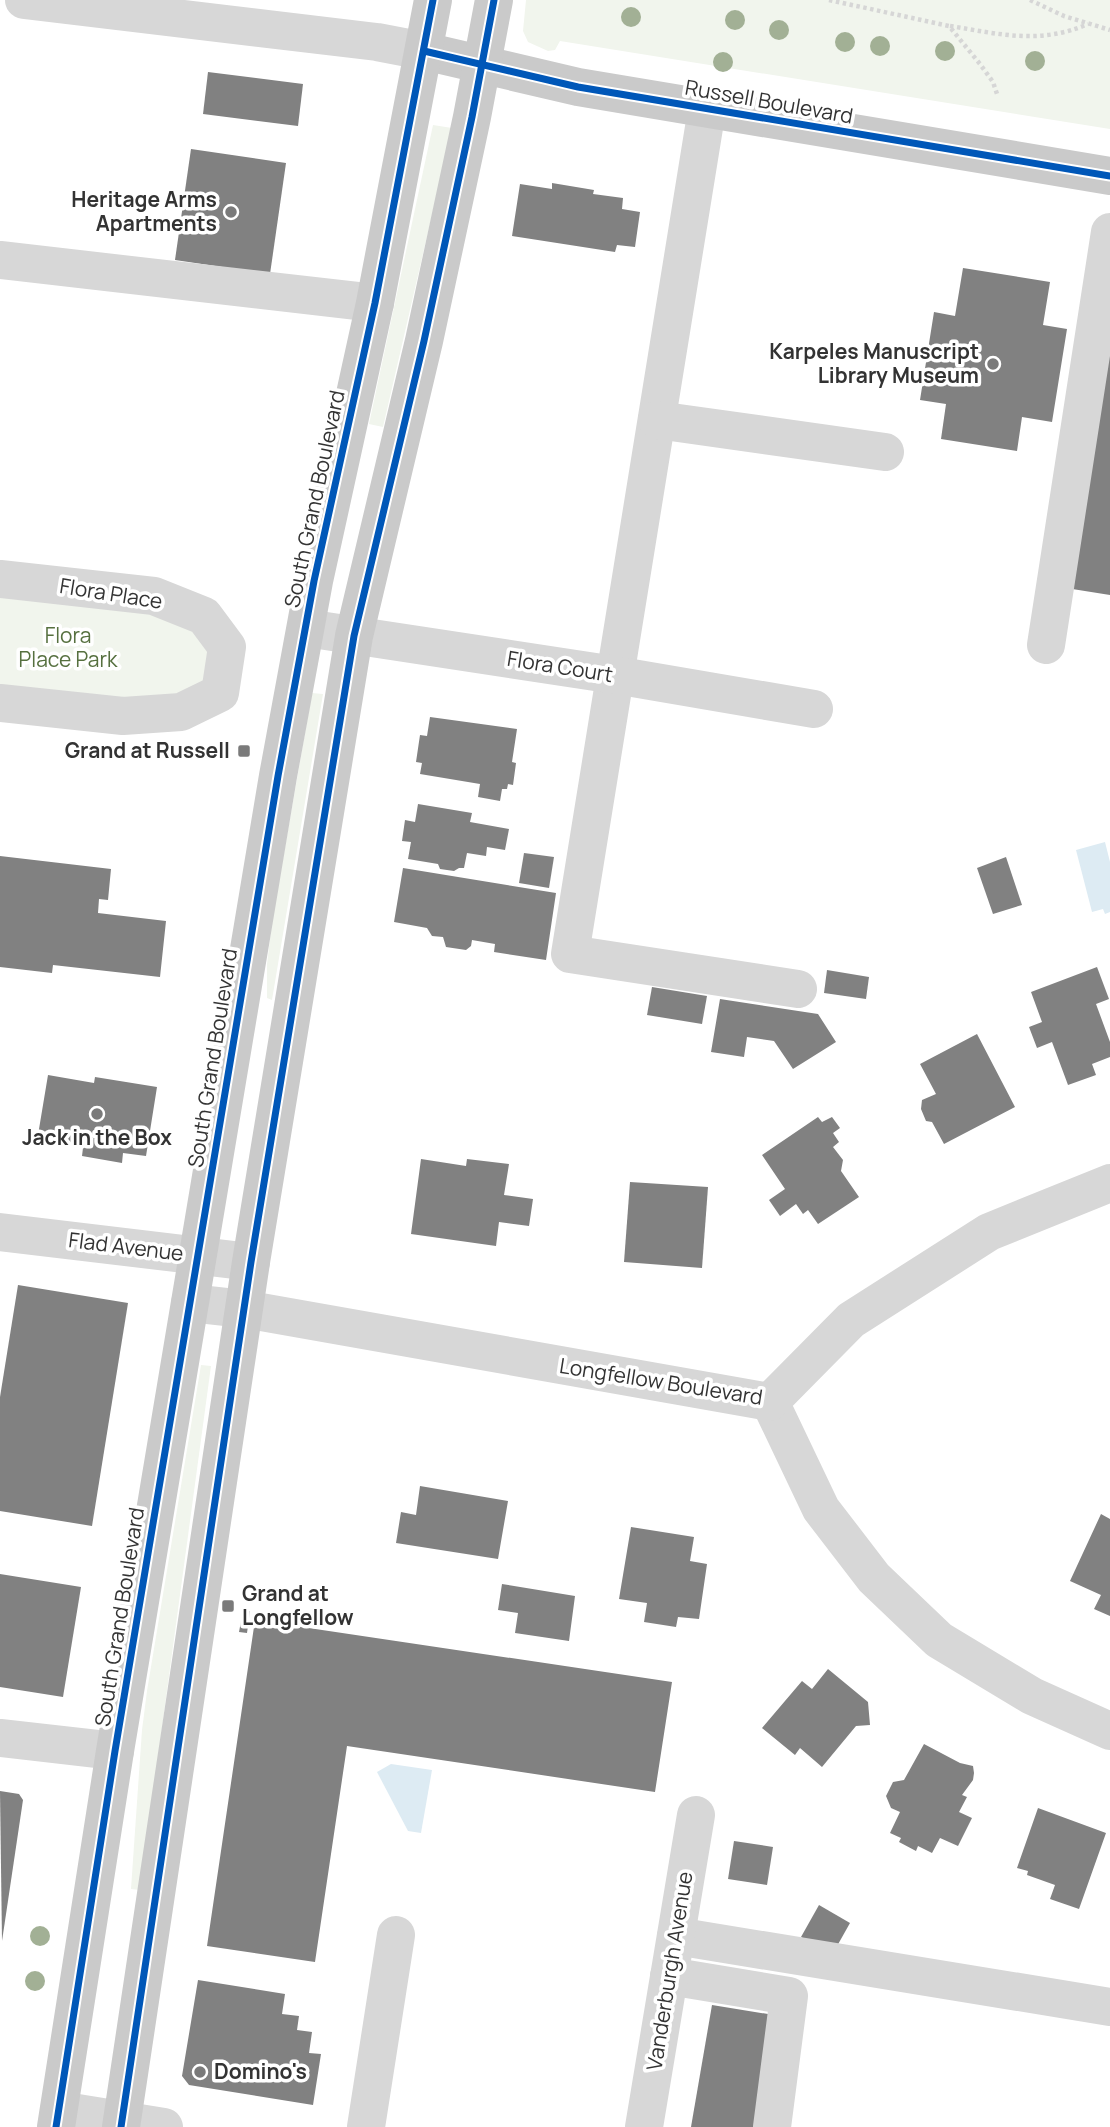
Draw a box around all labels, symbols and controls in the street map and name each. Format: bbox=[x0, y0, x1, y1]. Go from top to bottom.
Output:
street label: Russell Boulevard bbox=[683, 72, 855, 130]
place label: Heritage Arms Apartments bbox=[71, 185, 217, 237]
marker: Heritage Arms Apartments bbox=[223, 204, 239, 220]
place label: Karpeles Manuscript Library Museum bbox=[769, 337, 979, 389]
marker: Karpeles Manuscript Library Museum bbox=[985, 356, 1001, 372]
street label: South Grand Boulevard bbox=[277, 387, 351, 610]
street label: Flora Place bbox=[58, 571, 165, 615]
park label: Flora Place Park bbox=[19, 621, 118, 673]
street label: Flora Court bbox=[505, 644, 615, 688]
place label: Grand at Russell bbox=[65, 736, 230, 764]
marker: Grand at Russell bbox=[236, 743, 252, 759]
street label: South Grand Boulevard bbox=[181, 946, 243, 1169]
marker: Jack in the Box bbox=[89, 1106, 105, 1122]
place label: Jack in the Box bbox=[22, 1123, 172, 1151]
street label: Flad Avenue bbox=[67, 1225, 185, 1267]
street label: Longfellow Boulevard bbox=[557, 1351, 765, 1411]
street label: South Grand Boulevard bbox=[88, 1505, 150, 1728]
place label: Grand at Longfellow bbox=[242, 1579, 354, 1631]
marker: Grand at Longfellow bbox=[220, 1598, 236, 1614]
street label: Vanderburgh Avenue bbox=[639, 1869, 699, 2072]
place label: Domino's bbox=[214, 2057, 307, 2085]
marker: Domino's bbox=[192, 2064, 208, 2080]

